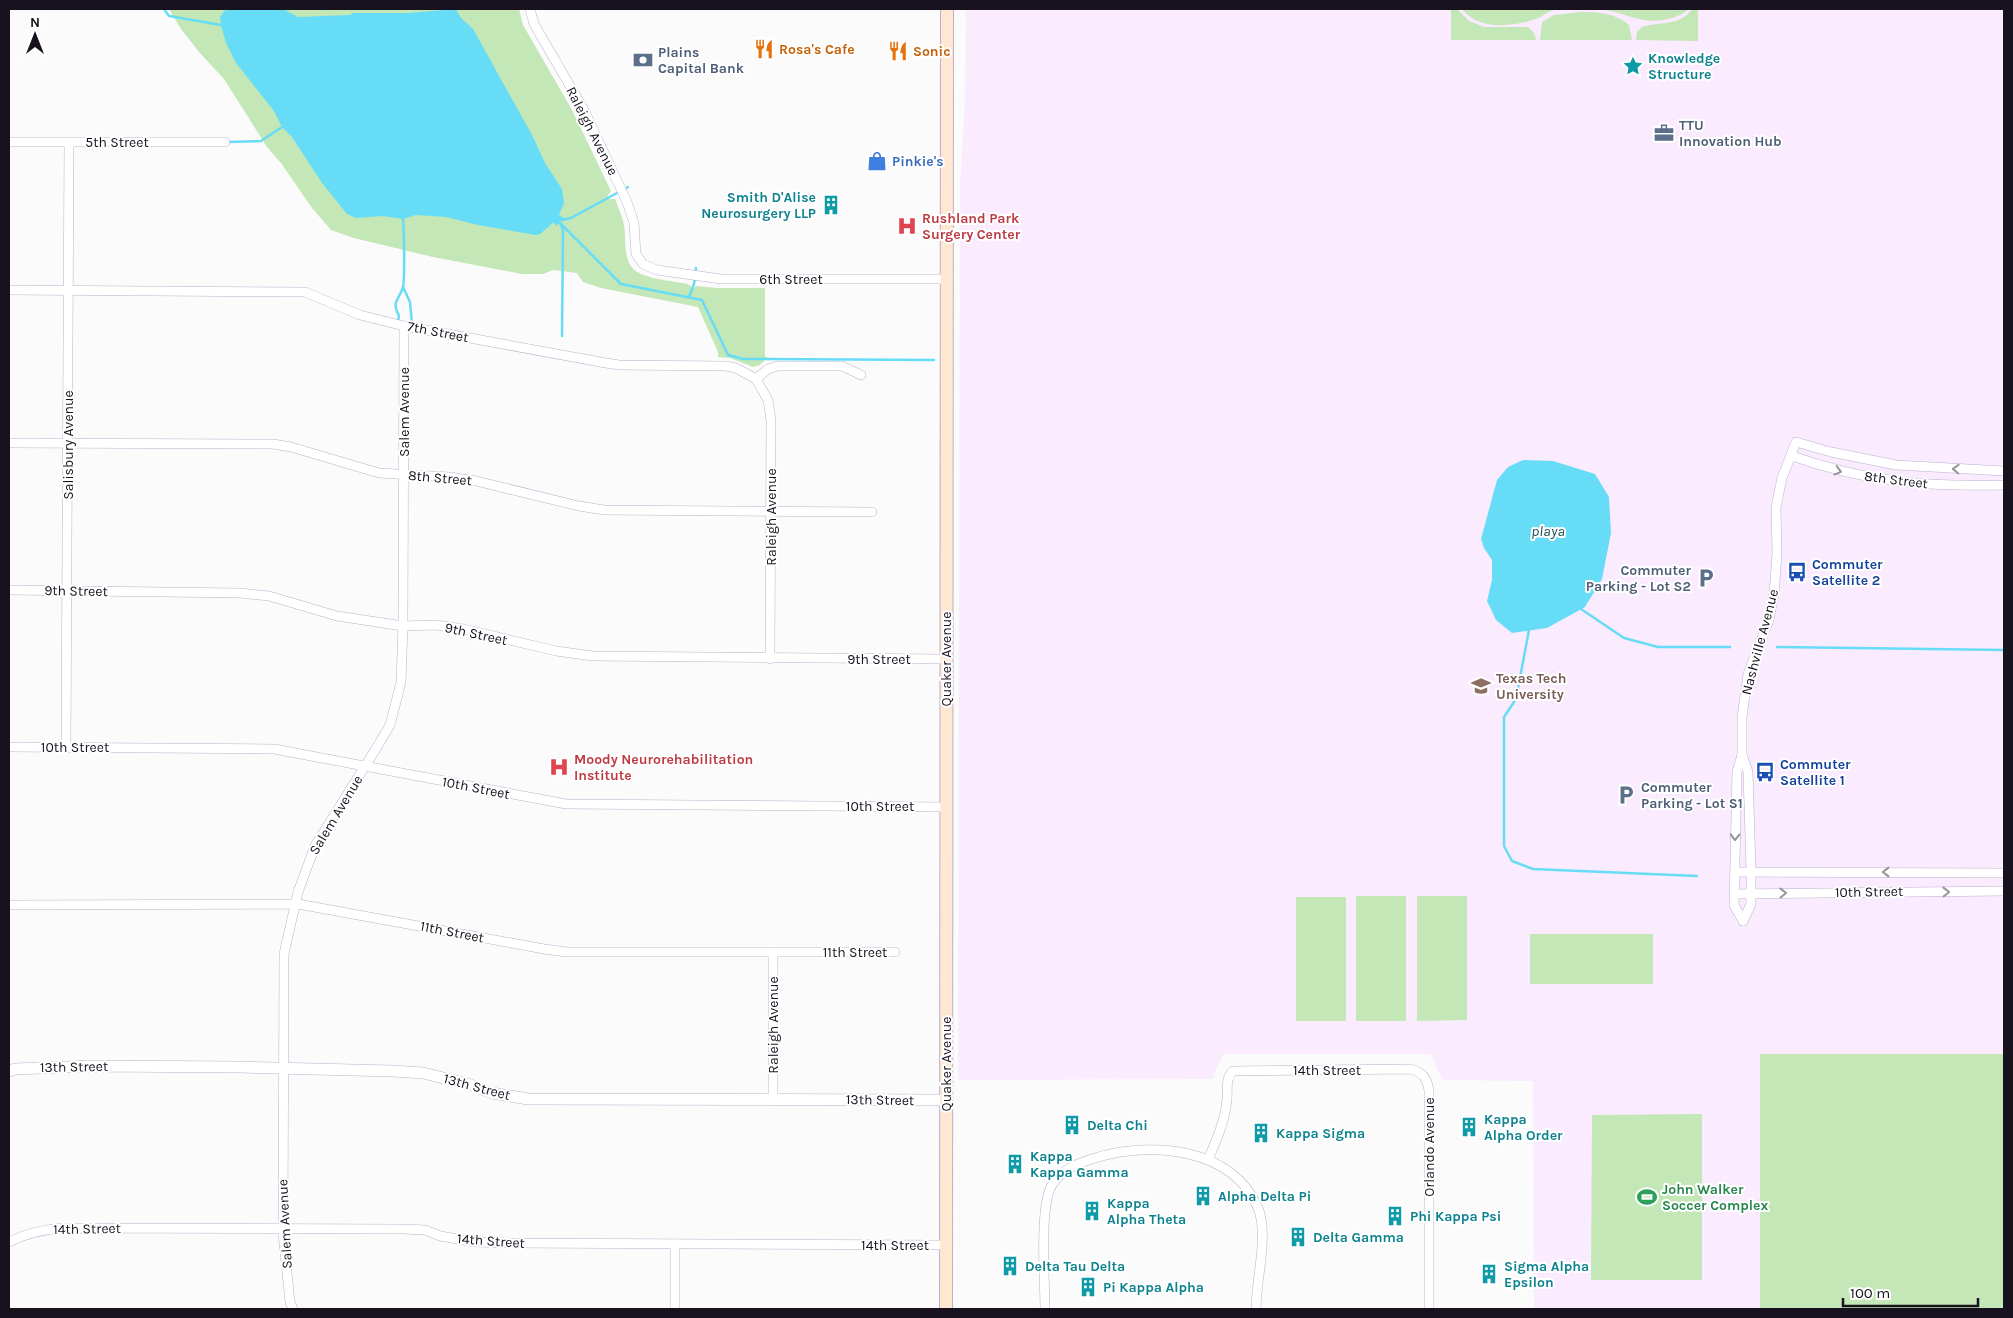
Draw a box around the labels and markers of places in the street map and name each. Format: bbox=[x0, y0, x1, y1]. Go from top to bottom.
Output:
restaurant icon: Rosa's Cafe bbox=[753, 38, 775, 60]
restaurant icon: Sonic bbox=[887, 40, 909, 62]
place label: Rosa's Cafe bbox=[779, 41, 855, 58]
place label: Sonic bbox=[913, 43, 951, 60]
place label: Plains Capital Bank bbox=[658, 44, 745, 77]
bank icon: Plains Capital Bank bbox=[632, 49, 654, 71]
place label: Knowledge Structure bbox=[1648, 50, 1720, 83]
place icon: Knowledge Structure bbox=[1622, 55, 1644, 77]
place label: TTU Innovation Hub bbox=[1679, 117, 1782, 150]
office icon: TTU Innovation Hub bbox=[1653, 122, 1675, 144]
shop icon: Pinkie's bbox=[866, 150, 888, 172]
place label: Pinkie's bbox=[892, 153, 944, 170]
place label: Smith D'Alise Neurosurgery LLP bbox=[701, 189, 816, 222]
building icon: Smith D'Alise Neurosurgery LLP bbox=[820, 194, 842, 216]
place label: Rushland Park Surgery Center bbox=[922, 210, 1021, 243]
hospital icon: Rushland Park Surgery Center bbox=[896, 215, 918, 237]
place label: Commuter Satellite 2 bbox=[1812, 556, 1883, 589]
bus stop icon: Commuter Satellite 2 bbox=[1786, 561, 1808, 583]
place label: Commuter Parking - Lot S2 bbox=[1586, 562, 1691, 595]
parking icon: Commuter Parking - Lot S2 bbox=[1695, 567, 1717, 589]
place label: Texas Tech University bbox=[1496, 670, 1566, 703]
school or university icon: Texas Tech University bbox=[1470, 675, 1492, 697]
place label: Moody Neurorehabilitation Institute bbox=[574, 751, 753, 784]
hospital icon: Moody Neurorehabilitation Institute bbox=[548, 756, 570, 778]
place label: Commuter Satellite 1 bbox=[1780, 756, 1851, 789]
bus stop icon: Commuter Satellite 1 bbox=[1754, 761, 1776, 783]
place label: Commuter Parking - Lot S1 bbox=[1641, 779, 1743, 812]
parking icon: Commuter Parking - Lot S1 bbox=[1615, 784, 1637, 806]
place label: Kappa Alpha Order bbox=[1484, 1111, 1563, 1144]
building icon: Delta Chi bbox=[1061, 1114, 1083, 1136]
building icon: Kappa Alpha Order bbox=[1458, 1116, 1480, 1138]
place label: Delta Chi bbox=[1087, 1117, 1148, 1134]
building icon: Kappa Sigma bbox=[1250, 1122, 1272, 1144]
place label: Kappa Sigma bbox=[1276, 1125, 1365, 1142]
place label: Kappa Kappa Gamma bbox=[1030, 1148, 1129, 1181]
building icon: Kappa Kappa Gamma bbox=[1004, 1153, 1026, 1175]
place label: John Walker Soccer Complex bbox=[1662, 1181, 1768, 1214]
building icon: Alpha Delta Pi bbox=[1192, 1185, 1214, 1207]
sports icon: John Walker Soccer Complex bbox=[1636, 1186, 1658, 1208]
place label: Alpha Delta Pi bbox=[1218, 1188, 1311, 1205]
place label: Kappa Alpha Theta bbox=[1107, 1195, 1186, 1228]
building icon: Kappa Alpha Theta bbox=[1081, 1200, 1103, 1222]
building icon: Phi Kappa Psi bbox=[1384, 1205, 1406, 1227]
place label: Phi Kappa Psi bbox=[1410, 1208, 1501, 1225]
building icon: Delta Gamma bbox=[1287, 1226, 1309, 1248]
place label: Delta Gamma bbox=[1313, 1229, 1404, 1246]
building icon: Delta Tau Delta bbox=[999, 1255, 1021, 1277]
place label: Delta Tau Delta bbox=[1025, 1258, 1125, 1275]
place label: Sigma Alpha Epsilon bbox=[1504, 1258, 1589, 1291]
building icon: Sigma Alpha Epsilon bbox=[1478, 1263, 1500, 1285]
building icon: Pi Kappa Alpha bbox=[1077, 1276, 1099, 1298]
place label: Pi Kappa Alpha bbox=[1103, 1279, 1204, 1296]

